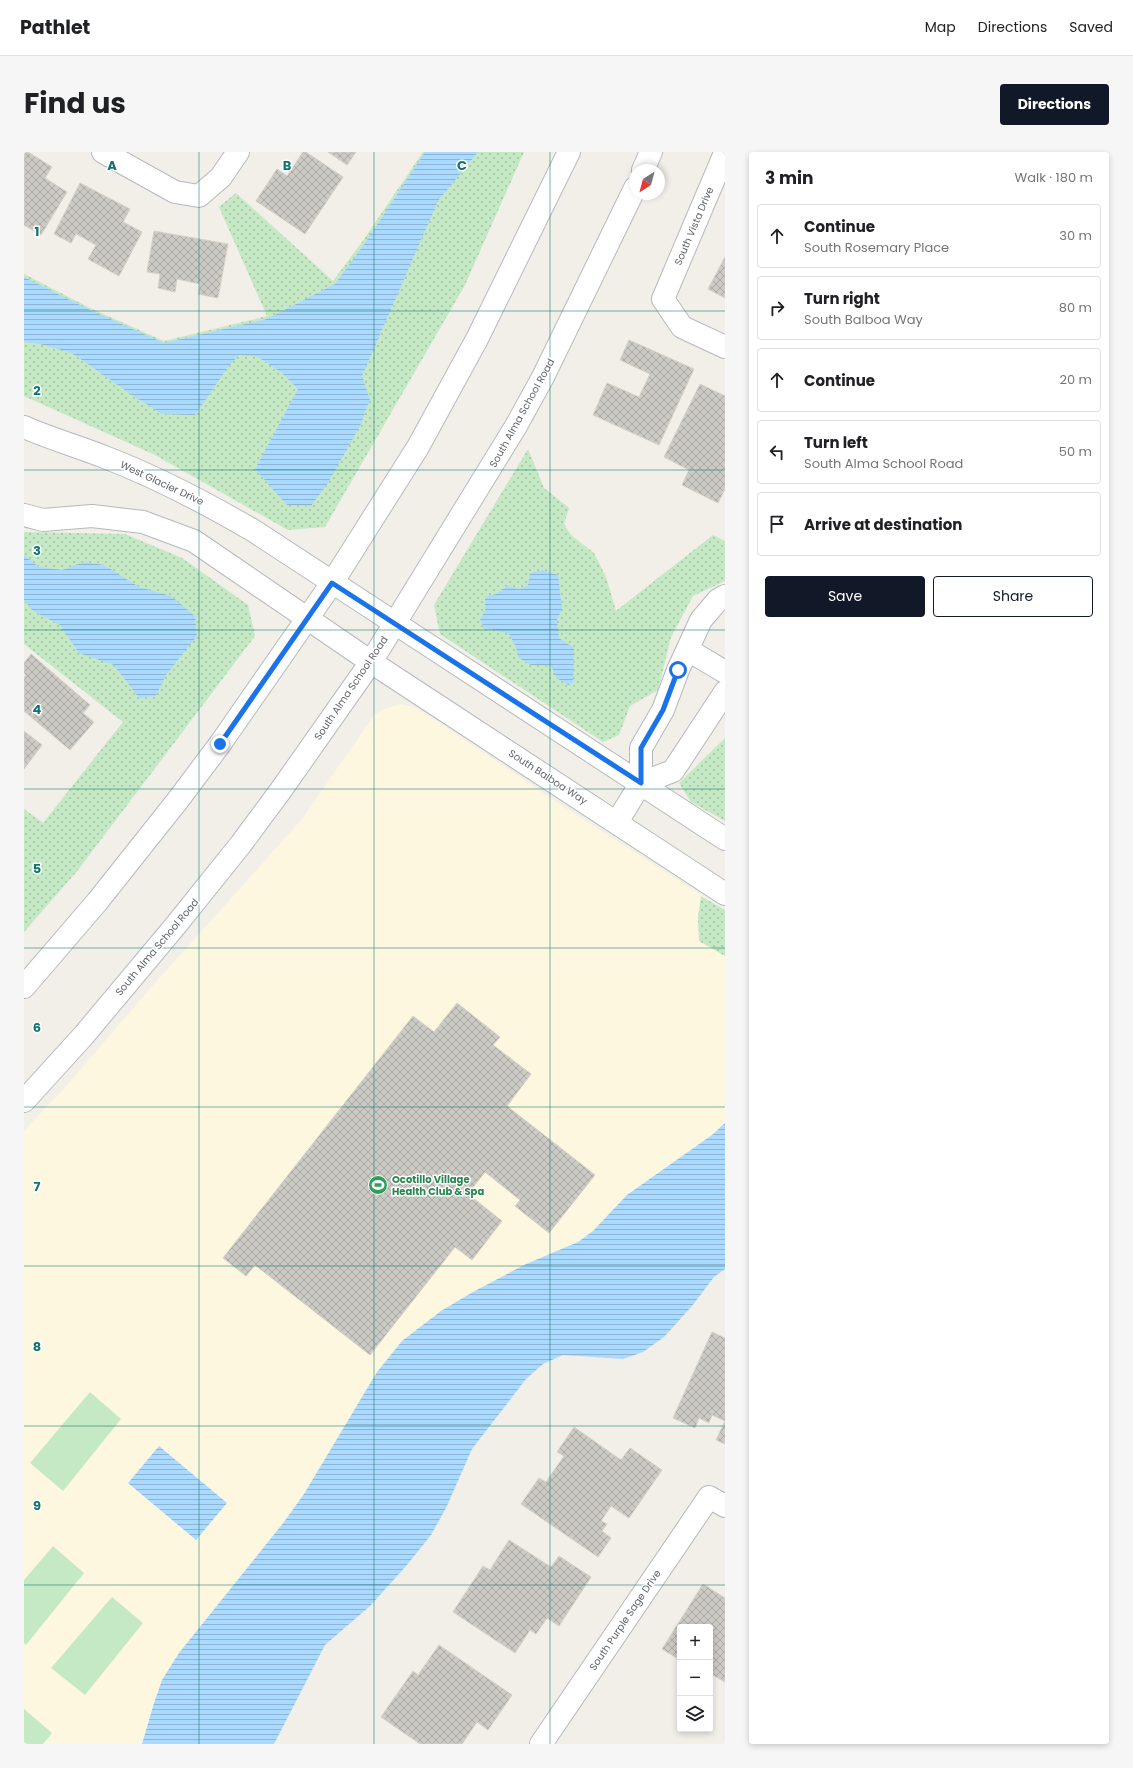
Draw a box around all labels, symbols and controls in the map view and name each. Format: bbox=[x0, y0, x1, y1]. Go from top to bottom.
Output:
text: Pathlet bbox=[20, 14, 90, 41]
text: Map bbox=[925, 17, 956, 37]
text: Directions bbox=[978, 17, 1047, 37]
text: Saved bbox=[1069, 17, 1113, 37]
text: Find us bbox=[24, 84, 126, 123]
button: Directions bbox=[1000, 84, 1109, 125]
text: A bbox=[107, 156, 117, 175]
text: B bbox=[283, 156, 292, 175]
text: C bbox=[457, 156, 467, 175]
north arrow bbox=[629, 164, 665, 200]
text: 3 min bbox=[765, 166, 813, 190]
text: Walk · 180 m bbox=[1015, 168, 1093, 187]
street label: South Vista Drive bbox=[671, 184, 717, 268]
text: Continue bbox=[804, 216, 875, 237]
text: 1 bbox=[35, 222, 39, 241]
icon: ahead bbox=[766, 225, 788, 247]
text: 30 m bbox=[1059, 226, 1092, 245]
text: South Rosemary Place bbox=[804, 238, 949, 257]
text: Turn right bbox=[804, 288, 880, 309]
icon: right bbox=[766, 297, 788, 319]
text: 80 m bbox=[1059, 298, 1092, 317]
text: South Balboa Way bbox=[804, 310, 923, 329]
street label: South Alma School Road bbox=[486, 356, 558, 470]
icon: ahead bbox=[766, 369, 788, 391]
text: Continue bbox=[804, 370, 875, 391]
text: 20 m bbox=[1059, 370, 1092, 389]
text: 2 bbox=[33, 381, 41, 400]
text: Turn left bbox=[804, 432, 868, 453]
icon: left bbox=[766, 441, 788, 463]
text: 50 m bbox=[1059, 442, 1092, 461]
text: South Alma School Road bbox=[804, 454, 963, 473]
street label: West Glacier Drive bbox=[118, 457, 206, 509]
icon: arrive bbox=[766, 513, 788, 535]
text: Arrive at destination bbox=[804, 514, 962, 535]
text: 3 bbox=[33, 541, 41, 560]
button: Save bbox=[765, 576, 925, 617]
button: Share bbox=[933, 576, 1093, 617]
street label: South Alma School Road bbox=[311, 633, 391, 743]
route start bbox=[669, 661, 687, 679]
text: 4 bbox=[33, 700, 42, 719]
route end bbox=[211, 735, 229, 753]
street label: South Balboa Way bbox=[506, 746, 591, 808]
text: 5 bbox=[33, 859, 41, 878]
street label: South Alma School Road bbox=[112, 895, 202, 999]
text: 6 bbox=[33, 1018, 41, 1037]
place label: Ocotillo Village Health Club & Spa bbox=[392, 1172, 484, 1199]
sports icon: Ocotillo Village Health Club & Spa bbox=[367, 1174, 389, 1196]
text: 7 bbox=[34, 1177, 41, 1196]
text: 8 bbox=[33, 1337, 41, 1356]
text: 9 bbox=[33, 1496, 41, 1515]
street label: South Purple Sage Drive bbox=[586, 1567, 664, 1673]
map controls bbox=[677, 1624, 713, 1732]
button: + bbox=[677, 1624, 713, 1660]
button: − bbox=[677, 1660, 713, 1696]
button: layers bbox=[677, 1696, 713, 1732]

